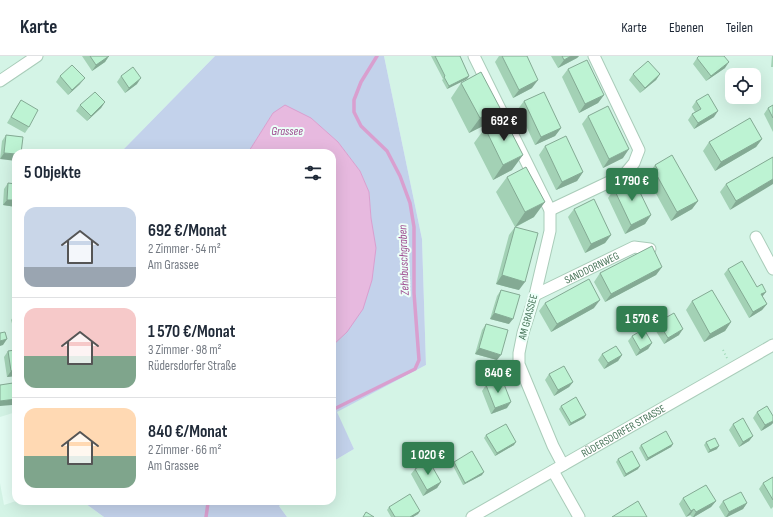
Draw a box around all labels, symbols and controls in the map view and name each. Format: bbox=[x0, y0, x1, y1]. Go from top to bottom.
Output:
text: Karte bbox=[20, 16, 57, 39]
text: Karte bbox=[621, 19, 647, 36]
text: Ebenen bbox=[669, 19, 704, 36]
text: Teilen bbox=[726, 19, 753, 36]
map controls bbox=[725, 68, 761, 104]
button: locate bbox=[725, 68, 761, 104]
pin: 692 € bbox=[476, 108, 532, 142]
text: 692 € bbox=[491, 113, 517, 129]
water label: Grassee bbox=[271, 124, 303, 139]
icon: filters bbox=[302, 162, 324, 184]
text: 5 Objekte bbox=[24, 163, 81, 183]
pin: 1 790 € bbox=[595, 168, 669, 202]
text: 1 790 € bbox=[615, 173, 649, 189]
text: 692 €/Monat bbox=[148, 221, 227, 241]
icon: home bbox=[56, 223, 104, 271]
water label: Zehnbuschgraben bbox=[395, 224, 413, 297]
text: 2 Zimmer · 54 m² bbox=[148, 241, 221, 257]
street label: SANDDORNWEG bbox=[562, 249, 621, 286]
text: Am Grassee bbox=[148, 257, 199, 273]
street label: AM GRASSEE bbox=[515, 293, 540, 342]
pin: 1 570 € bbox=[605, 306, 679, 340]
text: 1 570 € bbox=[625, 311, 659, 327]
text: 1 570 €/Monat bbox=[148, 322, 235, 342]
icon: home bbox=[56, 324, 104, 372]
text: 3 Zimmer · 98 m² bbox=[148, 342, 222, 358]
text: Rüdersdorfer Straße bbox=[148, 358, 236, 374]
pin: 840 € bbox=[470, 360, 526, 394]
text: 840 € bbox=[484, 365, 512, 381]
street label: RÜDERSDORFER STRASSE bbox=[579, 402, 667, 460]
text: 840 €/Monat bbox=[148, 422, 227, 442]
icon: home bbox=[56, 424, 104, 472]
text: 2 Zimmer · 66 m² bbox=[148, 442, 221, 458]
pin: 1 020 € bbox=[391, 442, 465, 476]
text: 1 020 € bbox=[411, 447, 445, 463]
text: Am Grassee bbox=[148, 458, 199, 474]

